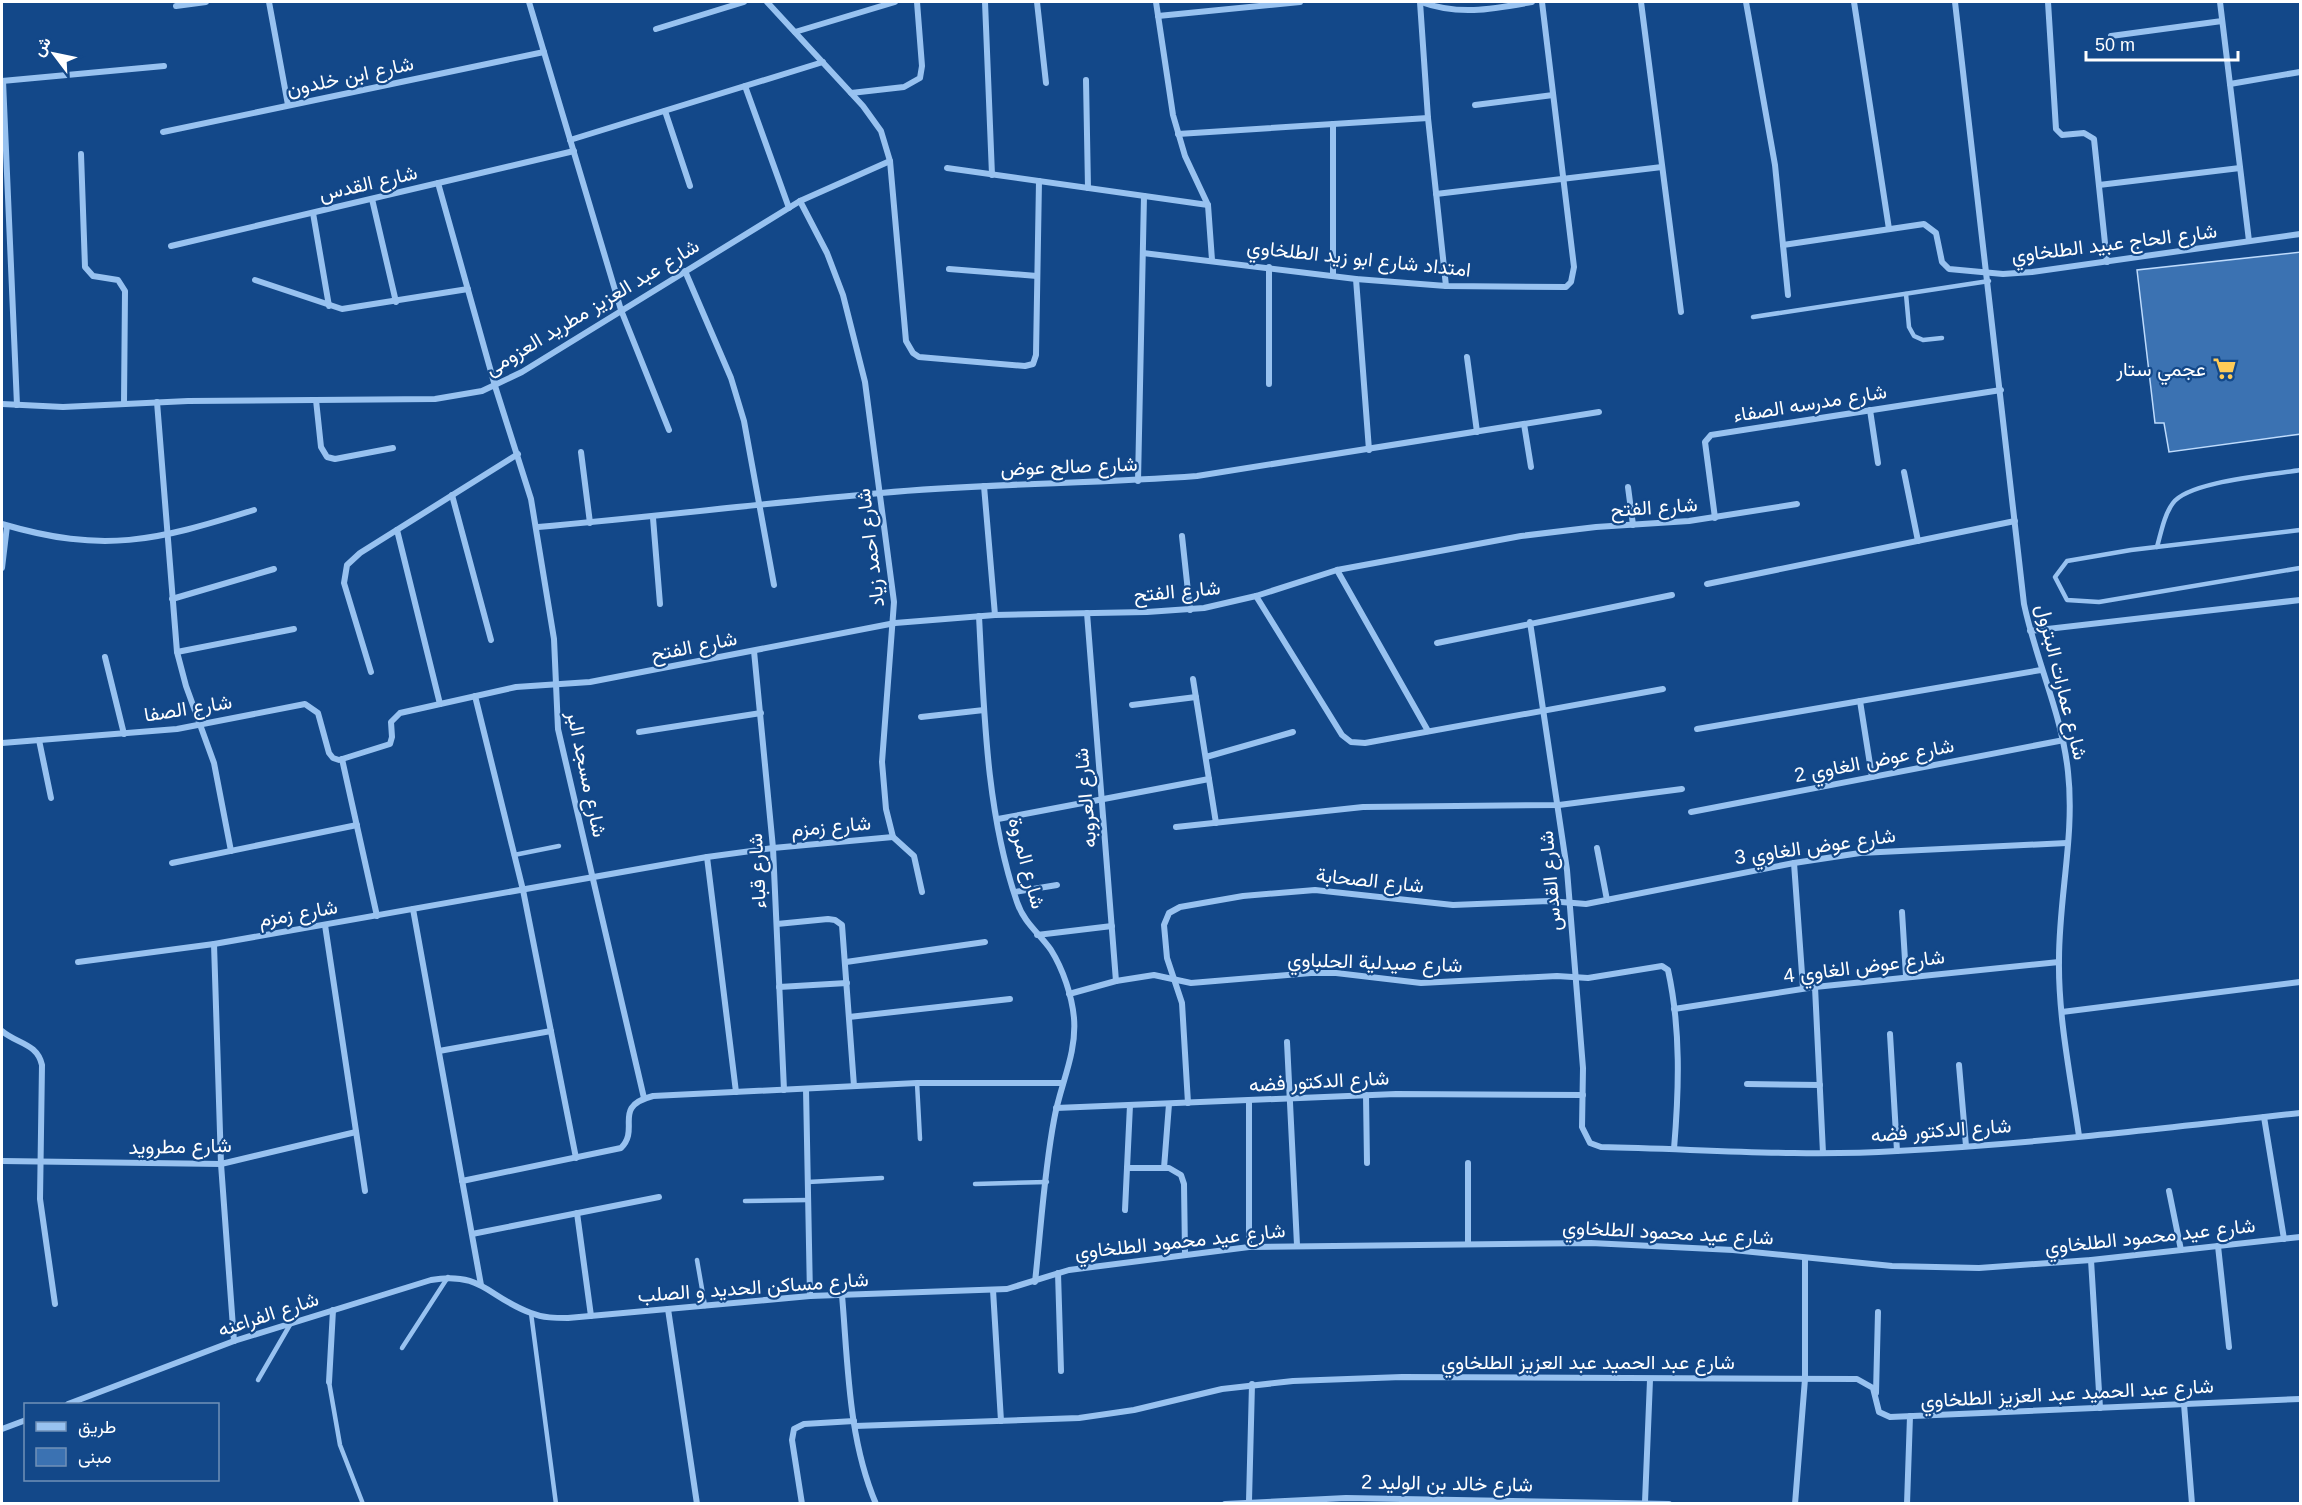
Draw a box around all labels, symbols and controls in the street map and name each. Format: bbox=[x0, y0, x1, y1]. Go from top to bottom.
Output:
north arrow bbox=[24, 24, 84, 84]
scale bar bbox=[2086, 24, 2238, 62]
text: ش bbox=[29, 34, 55, 60]
text: 50 m bbox=[2095, 35, 2135, 55]
street label: شارع ابن خلدون bbox=[285, 52, 416, 103]
street label: شارع القدس bbox=[317, 161, 420, 208]
street label: شارع الحاج عبيد الطلخاوي bbox=[2010, 219, 2219, 272]
street label: شارع عبد العزيز مطريد العزومى bbox=[481, 234, 704, 382]
street label: امتداد شارع ابو زيد الطلخاوي bbox=[1245, 235, 1472, 287]
supermarket icon: عجمي ستار bbox=[2211, 356, 2237, 382]
place label: عجمي ستار bbox=[2115, 358, 2206, 386]
street label: شارع مدرسه الصفاء bbox=[1732, 380, 1889, 429]
street label: شارع صالح عوض bbox=[1000, 453, 1138, 482]
street label: شارع احمد زياد bbox=[852, 487, 891, 609]
street label: شارع الفتح bbox=[1610, 493, 1698, 524]
street label: شارع الفتح bbox=[1133, 576, 1222, 609]
street label: شارع عمارات البترول bbox=[2029, 602, 2092, 763]
street label: شارع الفتح bbox=[649, 627, 739, 668]
street label: شارع الصفا bbox=[143, 690, 234, 729]
street label: شارع مسجد البر bbox=[560, 708, 611, 840]
street label: شارع عوض الغاوي 2 bbox=[1792, 734, 1957, 792]
street label: شارع العروبه bbox=[1070, 747, 1103, 849]
street label: شارع زمزم bbox=[790, 812, 872, 843]
street label: شارع المروة bbox=[1001, 815, 1050, 912]
street label: شارع عوض الغاوي 3 bbox=[1733, 824, 1898, 874]
street label: شارع القدس bbox=[1535, 830, 1568, 932]
street label: شارع قباء bbox=[744, 833, 773, 909]
street label: شارع الصحابة bbox=[1315, 863, 1425, 900]
street label: شارع زمزم bbox=[257, 895, 340, 934]
street label: شارع عوض الغاوي 4 bbox=[1782, 945, 1947, 993]
street label: شارع صيدلية الحلباوي bbox=[1287, 948, 1463, 982]
street label: شارع الدكتور فضه bbox=[1248, 1066, 1390, 1099]
street label: شارع الدكتور فضه bbox=[1870, 1114, 2012, 1149]
street label: شارع مطرويد bbox=[128, 1134, 232, 1161]
street label: شارع عيد محمود الطلخاوي bbox=[2044, 1214, 2257, 1264]
street label: شارع عيد محمود الطلخاوي bbox=[1561, 1215, 1774, 1255]
street label: شارع عيد محمود الطلخاوي bbox=[1074, 1219, 1287, 1269]
street label: شارع مساكن الحديد و الصلب bbox=[637, 1268, 869, 1309]
street label: شارع الفراعنه bbox=[215, 1287, 322, 1343]
street label: شارع عبد الحميد عبد العزيز الطلخاوي bbox=[1441, 1351, 1735, 1379]
street label: شارع عبد الحميد عبد العزيز الطلخاوي bbox=[1920, 1374, 2215, 1418]
legend bbox=[24, 1403, 219, 1481]
text: طريق bbox=[78, 1417, 116, 1438]
text: مبنى bbox=[78, 1447, 112, 1468]
street label: شارع خالد بن الوليد 2 bbox=[1361, 1471, 1533, 1498]

